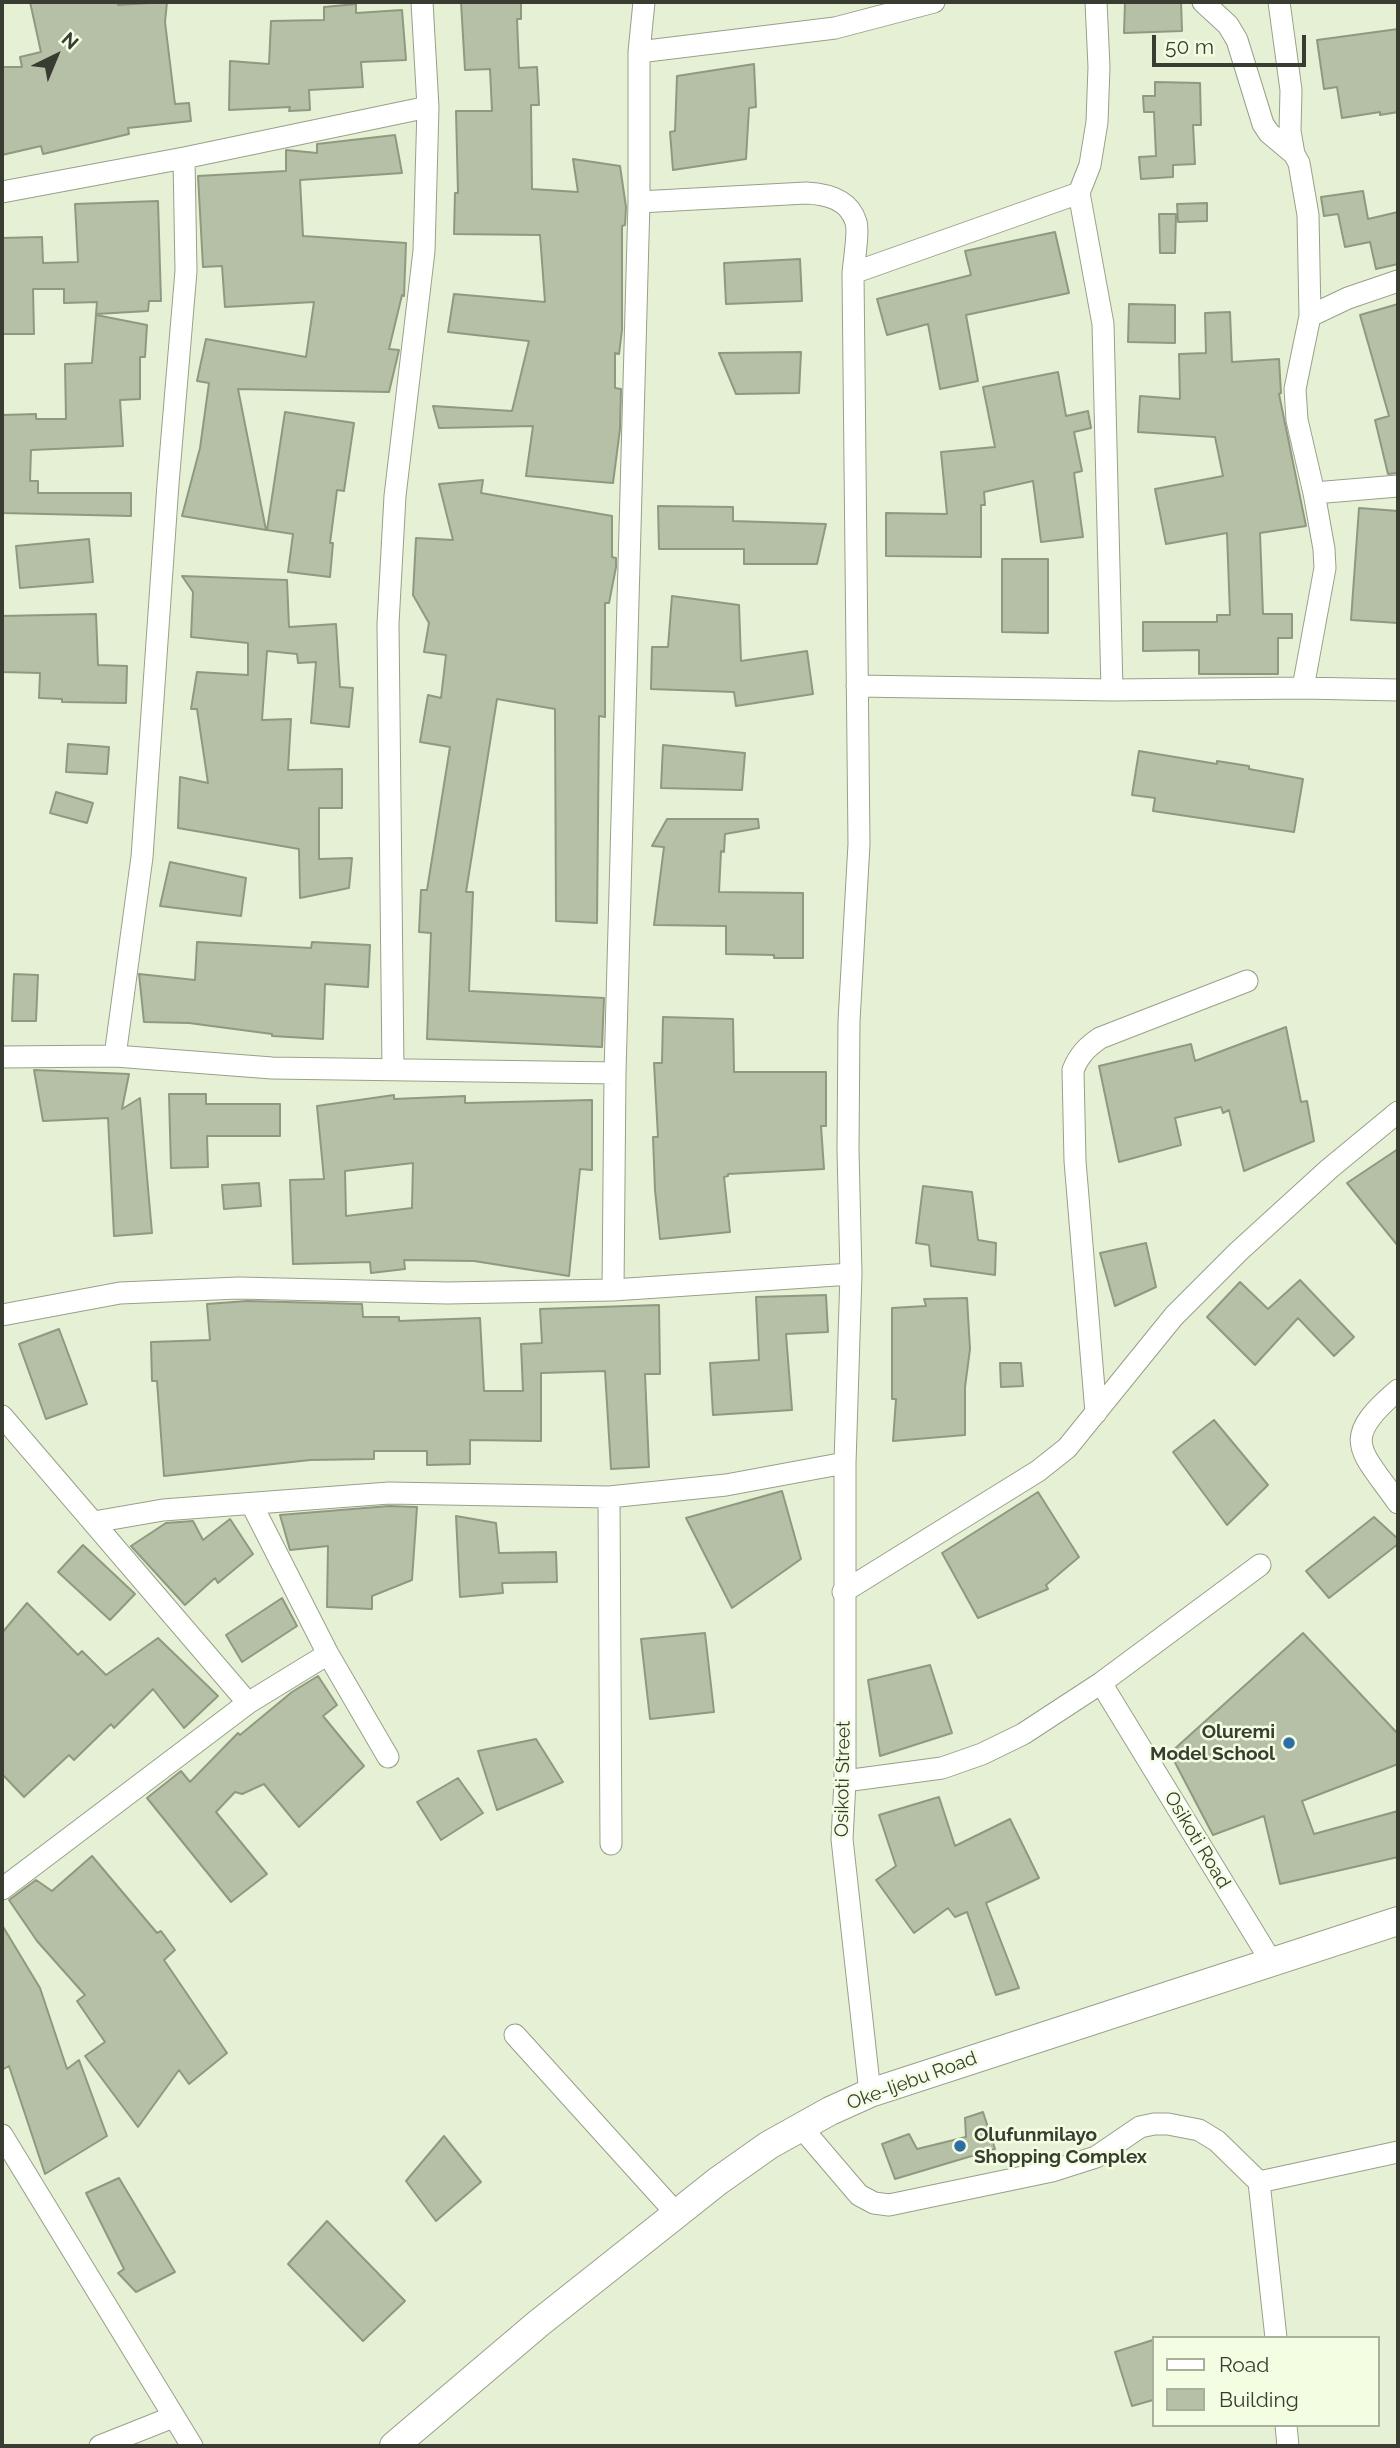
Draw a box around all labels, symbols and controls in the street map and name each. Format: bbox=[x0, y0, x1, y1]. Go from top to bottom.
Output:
north arrow bbox=[21, 21, 91, 91]
scale bar bbox=[1155, 21, 1309, 65]
text: N bbox=[58, 28, 83, 54]
text: 50 m bbox=[1165, 34, 1214, 59]
street label: Osikoti Street bbox=[831, 1721, 855, 1837]
place label: Oluremi Model School bbox=[1150, 1721, 1275, 1765]
marker: Oluremi Model School bbox=[1281, 1735, 1297, 1751]
street label: Osikoti Road bbox=[1159, 1787, 1235, 1893]
street label: Oke-Ijebu Road bbox=[844, 2047, 980, 2115]
place label: Olufunmilayo Shopping Complex bbox=[974, 2124, 1147, 2168]
marker: Olufunmilayo Shopping Complex bbox=[952, 2138, 968, 2154]
legend bbox=[1152, 2336, 1379, 2427]
text: Road bbox=[1219, 2352, 1269, 2377]
text: Building bbox=[1219, 2387, 1299, 2412]

